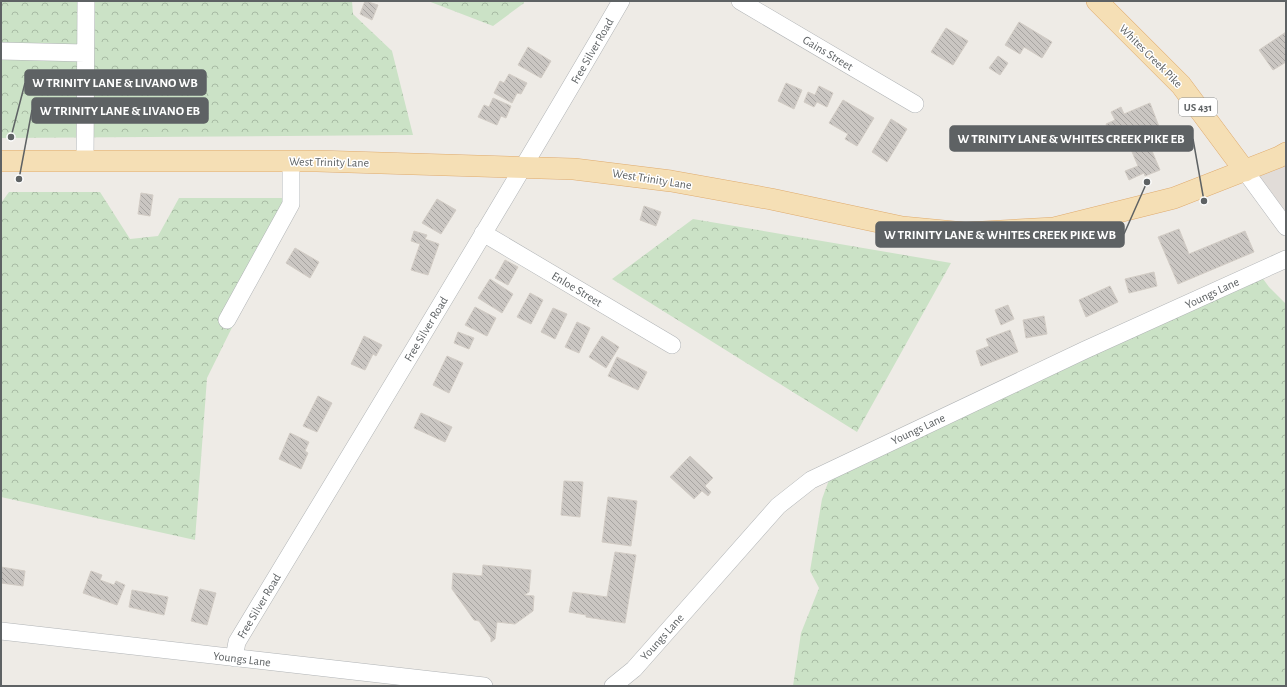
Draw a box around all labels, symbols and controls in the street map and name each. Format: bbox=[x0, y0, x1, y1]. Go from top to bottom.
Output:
street label: Free Silver Road bbox=[568, 16, 616, 86]
street label: Whites Creek Pike bbox=[1117, 22, 1185, 90]
street label: Gains Street bbox=[801, 33, 855, 73]
callout: W TRINITY LANE & LIVANO WB bbox=[25, 70, 206, 95]
text: W TRINITY LANE & LIVANO WB bbox=[32, 77, 198, 90]
callout: W TRINITY LANE & LIVANO EB bbox=[32, 98, 208, 123]
road number: US 431 bbox=[1179, 98, 1217, 116]
text: W TRINITY LANE & LIVANO EB bbox=[40, 105, 201, 118]
callout: W TRINITY LANE & WHITES CREEK PIKE EB bbox=[950, 126, 1193, 151]
text: W TRINITY LANE & WHITES CREEK PIKE EB bbox=[957, 133, 1185, 146]
street label: West Trinity Lane bbox=[289, 155, 369, 170]
street label: West Trinity Lane bbox=[611, 167, 692, 192]
callout: W TRINITY LANE & WHITES CREEK PIKE WB bbox=[876, 222, 1124, 247]
text: W TRINITY LANE & WHITES CREEK PIKE WB bbox=[884, 229, 1117, 242]
street label: Enloe Street bbox=[550, 269, 604, 309]
street label: Youngs Lane bbox=[1183, 275, 1241, 311]
street label: Free Silver Road bbox=[402, 294, 450, 364]
street label: Youngs Lane bbox=[889, 411, 947, 447]
street label: Free Silver Road bbox=[235, 571, 283, 641]
street label: Youngs Lane bbox=[638, 611, 686, 663]
street label: Youngs Lane bbox=[212, 650, 272, 668]

